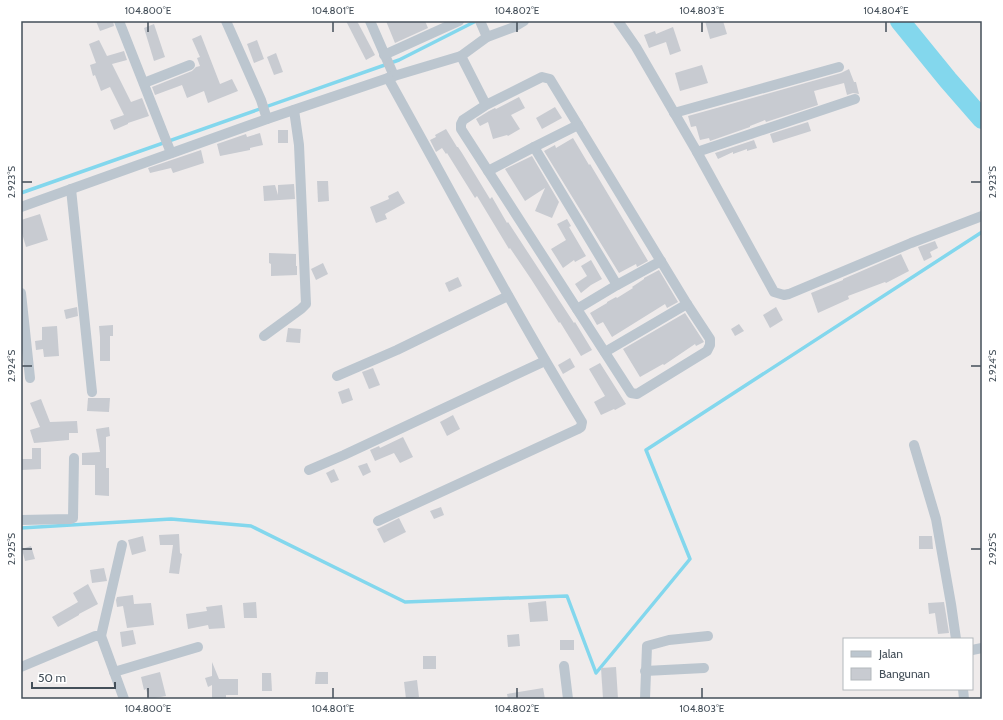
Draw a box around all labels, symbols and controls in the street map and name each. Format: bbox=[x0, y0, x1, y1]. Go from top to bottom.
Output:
text: 104.800°E bbox=[125, 4, 172, 17]
text: 104.801°E bbox=[312, 4, 355, 17]
text: 104.802°E bbox=[495, 4, 540, 17]
text: 104.803°E bbox=[680, 4, 725, 17]
text: 104.804°E bbox=[863, 4, 909, 17]
text: 2.923°S bbox=[5, 166, 18, 198]
text: 2.923°S bbox=[986, 166, 999, 198]
text: 2.924°S bbox=[5, 350, 18, 382]
text: 2.924°S bbox=[986, 350, 999, 382]
text: 2.925°S bbox=[5, 533, 18, 565]
text: 2.925°S bbox=[986, 533, 999, 565]
legend bbox=[843, 638, 973, 690]
text: Jalan bbox=[878, 646, 903, 661]
scale bar bbox=[32, 664, 115, 690]
text: Bangunan bbox=[879, 666, 930, 681]
text: 50 m bbox=[38, 670, 66, 685]
text: 104.800°E bbox=[125, 702, 172, 715]
text: 104.801°E bbox=[312, 702, 355, 715]
text: 104.802°E bbox=[495, 702, 540, 715]
text: 104.803°E bbox=[680, 702, 725, 715]

